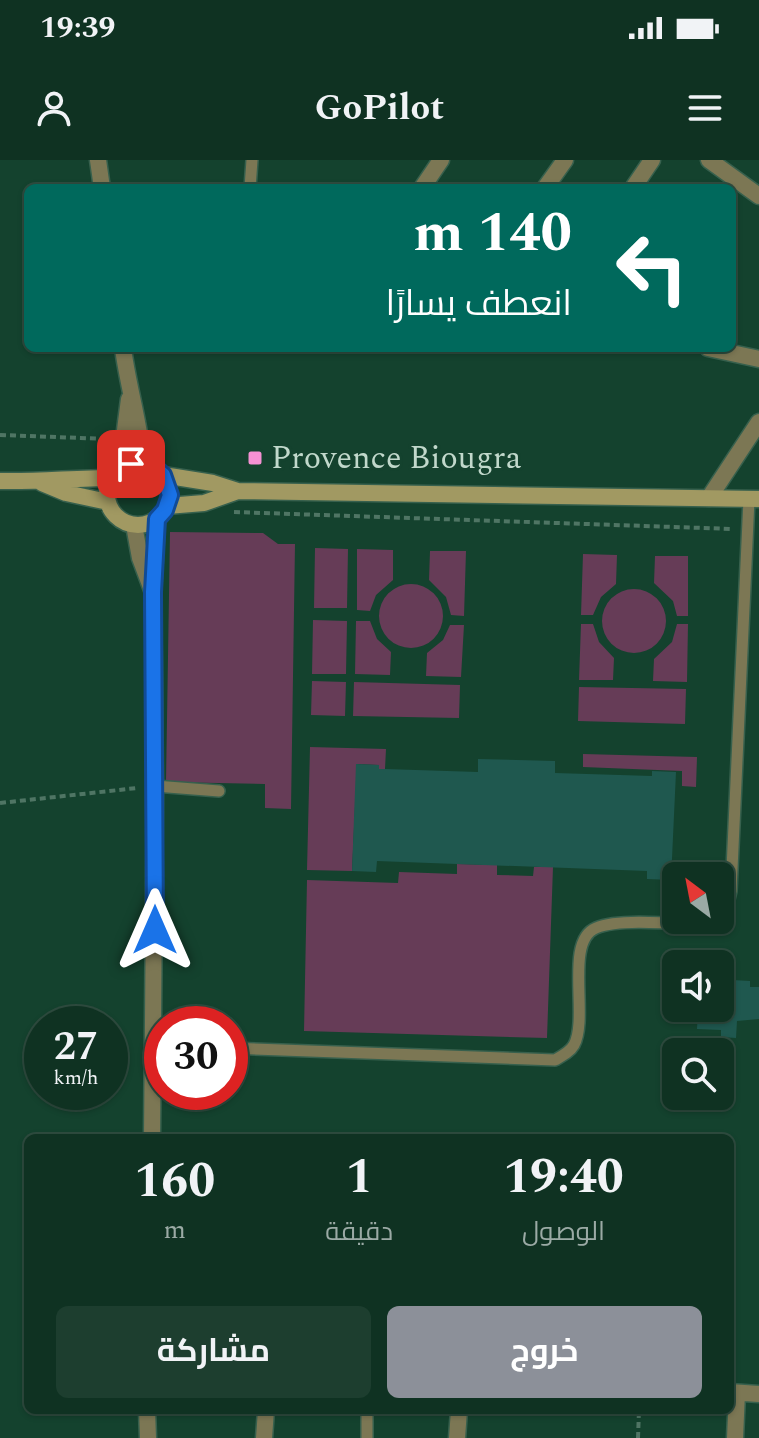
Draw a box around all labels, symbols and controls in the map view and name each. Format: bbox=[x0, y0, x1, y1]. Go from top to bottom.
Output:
text: 19:39 bbox=[40, 5, 115, 51]
text: GoPilot bbox=[315, 81, 444, 136]
icon: person bbox=[32, 86, 76, 130]
icon: menu bbox=[683, 86, 727, 130]
text: 140 m bbox=[413, 191, 572, 276]
icon: left bbox=[600, 216, 704, 320]
text: انعطف يسارًا bbox=[386, 277, 572, 332]
pin bbox=[97, 430, 165, 498]
place label: Provence Biougra bbox=[271, 434, 522, 483]
icon: arrive bbox=[109, 442, 153, 486]
marker: Provence Biougra bbox=[246, 449, 264, 467]
north arrow bbox=[662, 862, 734, 934]
map controls bbox=[662, 862, 734, 1110]
position arrow bbox=[113, 888, 197, 972]
button: sound bbox=[662, 950, 734, 1022]
speed limit sign: 30 bbox=[144, 1006, 248, 1110]
text: 27 bbox=[54, 1017, 98, 1078]
button: search bbox=[662, 1038, 734, 1110]
text: km/h bbox=[54, 1063, 99, 1093]
text: 1 bbox=[346, 1141, 373, 1214]
text: 19:40 bbox=[503, 1141, 624, 1214]
text: 160 bbox=[134, 1145, 215, 1218]
text: m bbox=[163, 1210, 186, 1250]
text: دقيقة bbox=[325, 1212, 393, 1252]
text: الوصول bbox=[522, 1212, 605, 1252]
button: مشاركة bbox=[56, 1306, 371, 1398]
button: خروج bbox=[387, 1306, 702, 1398]

